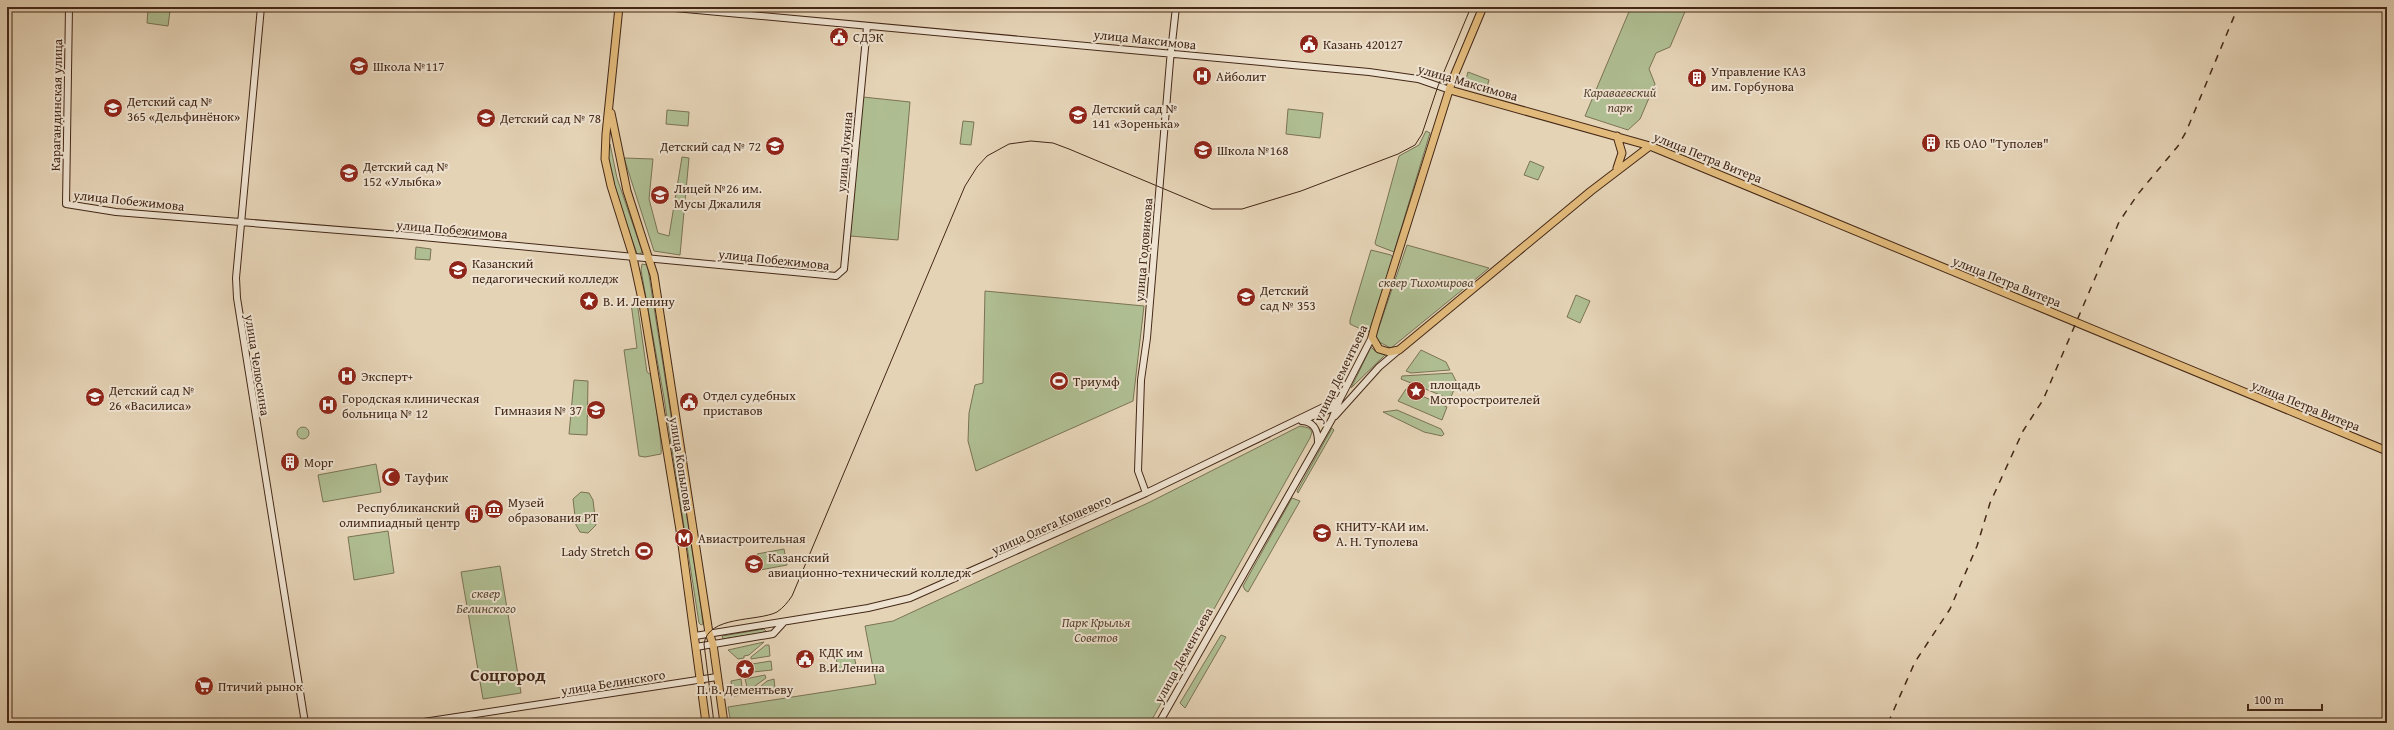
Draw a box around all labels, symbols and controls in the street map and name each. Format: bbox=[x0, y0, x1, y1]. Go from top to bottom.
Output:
street label: улица Максимова bbox=[1092, 25, 1198, 54]
public building icon: СДЭК bbox=[828, 26, 850, 48]
place label: СДЭК bbox=[853, 28, 884, 47]
public building icon: Казань 420127 bbox=[1298, 33, 1320, 55]
place label: Казань 420127 bbox=[1323, 35, 1403, 54]
street label: Карагандинская улица bbox=[46, 38, 67, 171]
school or university icon: Школа №117 bbox=[348, 55, 370, 77]
place label: Школа №117 bbox=[373, 57, 445, 76]
street label: улица Максимова bbox=[1415, 59, 1521, 106]
place label: Управление КАЗ им. Горбунова bbox=[1711, 62, 1806, 96]
hospital icon: Айболит bbox=[1191, 65, 1213, 87]
place label: Айболит bbox=[1216, 67, 1267, 86]
building icon: Управление КАЗ им. Горбунова bbox=[1686, 67, 1708, 89]
park label: Караваевский парк bbox=[1584, 83, 1657, 117]
place label: Детский сад № 365 «Дельфинёнок» bbox=[126, 92, 240, 126]
school or university icon: Детский сад № 365 «Дельфинёнок» bbox=[102, 97, 124, 119]
place label: Детский сад № 141 «Зоренька» bbox=[1091, 99, 1180, 133]
school or university icon: Детский сад № 141 «Зоренька» bbox=[1067, 104, 1089, 126]
school or university icon: Детский сад № 78 bbox=[475, 107, 497, 129]
place label: Детский сад № 78 bbox=[499, 109, 601, 128]
street label: улица Лукина bbox=[831, 110, 858, 194]
street label: улица Петра Витера bbox=[1650, 127, 1766, 188]
building icon: КБ ОАО "Туполев" bbox=[1920, 132, 1942, 154]
place label: КБ ОАО "Туполев" bbox=[1945, 134, 2049, 153]
school or university icon: Детский сад № 72 bbox=[764, 135, 786, 157]
place label: Детский сад № 72 bbox=[659, 137, 761, 156]
school or university icon: Школа №168 bbox=[1192, 139, 1214, 161]
place label: Школа №168 bbox=[1217, 141, 1289, 160]
place label: Детский сад № 152 «Улыбка» bbox=[362, 157, 449, 191]
school or university icon: Детский сад № 152 «Улыбка» bbox=[338, 162, 360, 184]
place label: Лицей №26 им. Мусы Джалиля bbox=[674, 179, 762, 213]
school or university icon: Лицей №26 им. Мусы Джалиля bbox=[649, 184, 671, 206]
street label: улица Побежимова bbox=[72, 185, 186, 216]
street label: улица Годовикова bbox=[1129, 196, 1158, 304]
street label: улица Побежимова bbox=[395, 215, 509, 244]
street label: улица Побежимова bbox=[717, 244, 831, 275]
street label: улица Петра Витера bbox=[1949, 251, 2065, 312]
place label: Казанский педагогический колледж bbox=[472, 254, 619, 288]
school or university icon: Казанский педагогический колледж bbox=[447, 259, 469, 281]
park label: сквер Тихомирова bbox=[1379, 273, 1473, 292]
place label: Детский сад № 353 bbox=[1259, 281, 1316, 315]
school or university icon: Детский сад № 353 bbox=[1235, 286, 1257, 308]
place icon: В. И. Ленину bbox=[578, 290, 600, 312]
place label: В. И. Ленину bbox=[603, 292, 675, 311]
street label: улица Челюскина bbox=[240, 312, 275, 418]
street label: улица Дементьева bbox=[1308, 321, 1373, 426]
hospital icon: Эксперт+ bbox=[336, 365, 358, 387]
place label: Эксперт+ bbox=[361, 367, 414, 386]
sports icon: Триумф bbox=[1048, 370, 1070, 392]
place label: Триумф bbox=[1073, 372, 1120, 391]
place label: площадь Моторостроителей bbox=[1430, 375, 1540, 409]
street label: улица Петра Витера bbox=[2248, 375, 2364, 436]
place icon: площадь Моторостроителей bbox=[1405, 380, 1427, 402]
place label: Детский сад № 26 «Василиса» bbox=[108, 381, 195, 415]
school or university icon: Детский сад № 26 «Василиса» bbox=[84, 386, 106, 408]
place label: Отдел судебных приставов bbox=[703, 386, 796, 420]
place label: Городская клиническая больница № 12 bbox=[342, 389, 480, 423]
public building icon: Отдел судебных приставов bbox=[678, 391, 700, 413]
hospital icon: Городская клиническая больница № 12 bbox=[317, 394, 339, 416]
school or university icon: Гимназия № 37 bbox=[585, 399, 607, 421]
place label: Гимназия № 37 bbox=[494, 401, 582, 420]
street label: улица Копылова bbox=[665, 415, 698, 513]
building icon: Морг bbox=[279, 451, 301, 473]
place label: Морг bbox=[304, 453, 334, 472]
mosque icon: Тауфик bbox=[380, 466, 402, 488]
place label: Тауфик bbox=[405, 468, 449, 487]
street label: улица Олега Кошевого bbox=[987, 489, 1114, 560]
place label: Музей образования РТ bbox=[508, 493, 599, 527]
place label: Республиканский олимпиадный центр bbox=[339, 498, 460, 532]
museum icon: Музей образования РТ bbox=[483, 498, 505, 520]
building icon: Республиканский олимпиадный центр bbox=[463, 503, 485, 525]
place label: КНИТУ-КАИ им. А. Н. Туполева bbox=[1336, 517, 1429, 551]
school or university icon: КНИТУ-КАИ им. А. Н. Туполева bbox=[1311, 522, 1333, 544]
metro station icon: Авиастроительная bbox=[673, 527, 695, 549]
place label: Авиастроительная bbox=[698, 529, 806, 548]
sports icon: Lady Stretch bbox=[633, 540, 655, 562]
place label: Lady Stretch bbox=[562, 542, 631, 561]
place label: Казанский авиационно-технический колледж bbox=[768, 548, 972, 582]
school or university icon: Казанский авиационно-технический колледж bbox=[743, 553, 765, 575]
park label: сквер Белинского bbox=[456, 584, 516, 618]
street label: улица Дементьева bbox=[1149, 603, 1218, 707]
park label: Парк Крылья Советов bbox=[1062, 613, 1131, 647]
place label: КДК им В.И.Ленина bbox=[819, 643, 886, 677]
public building icon: КДК им В.И.Ленина bbox=[794, 648, 816, 670]
place icon: П. В. Дементьеву bbox=[734, 658, 756, 680]
district label: Соцгород bbox=[470, 662, 546, 687]
street label: улица Белинского bbox=[559, 665, 667, 700]
supermarket icon: Птичий рынок bbox=[193, 675, 215, 697]
place label: Птичий рынок bbox=[218, 677, 303, 696]
place label: П. В. Дементьеву bbox=[697, 680, 794, 699]
scale bar bbox=[2248, 686, 2322, 712]
text: 100 m bbox=[2254, 691, 2284, 708]

